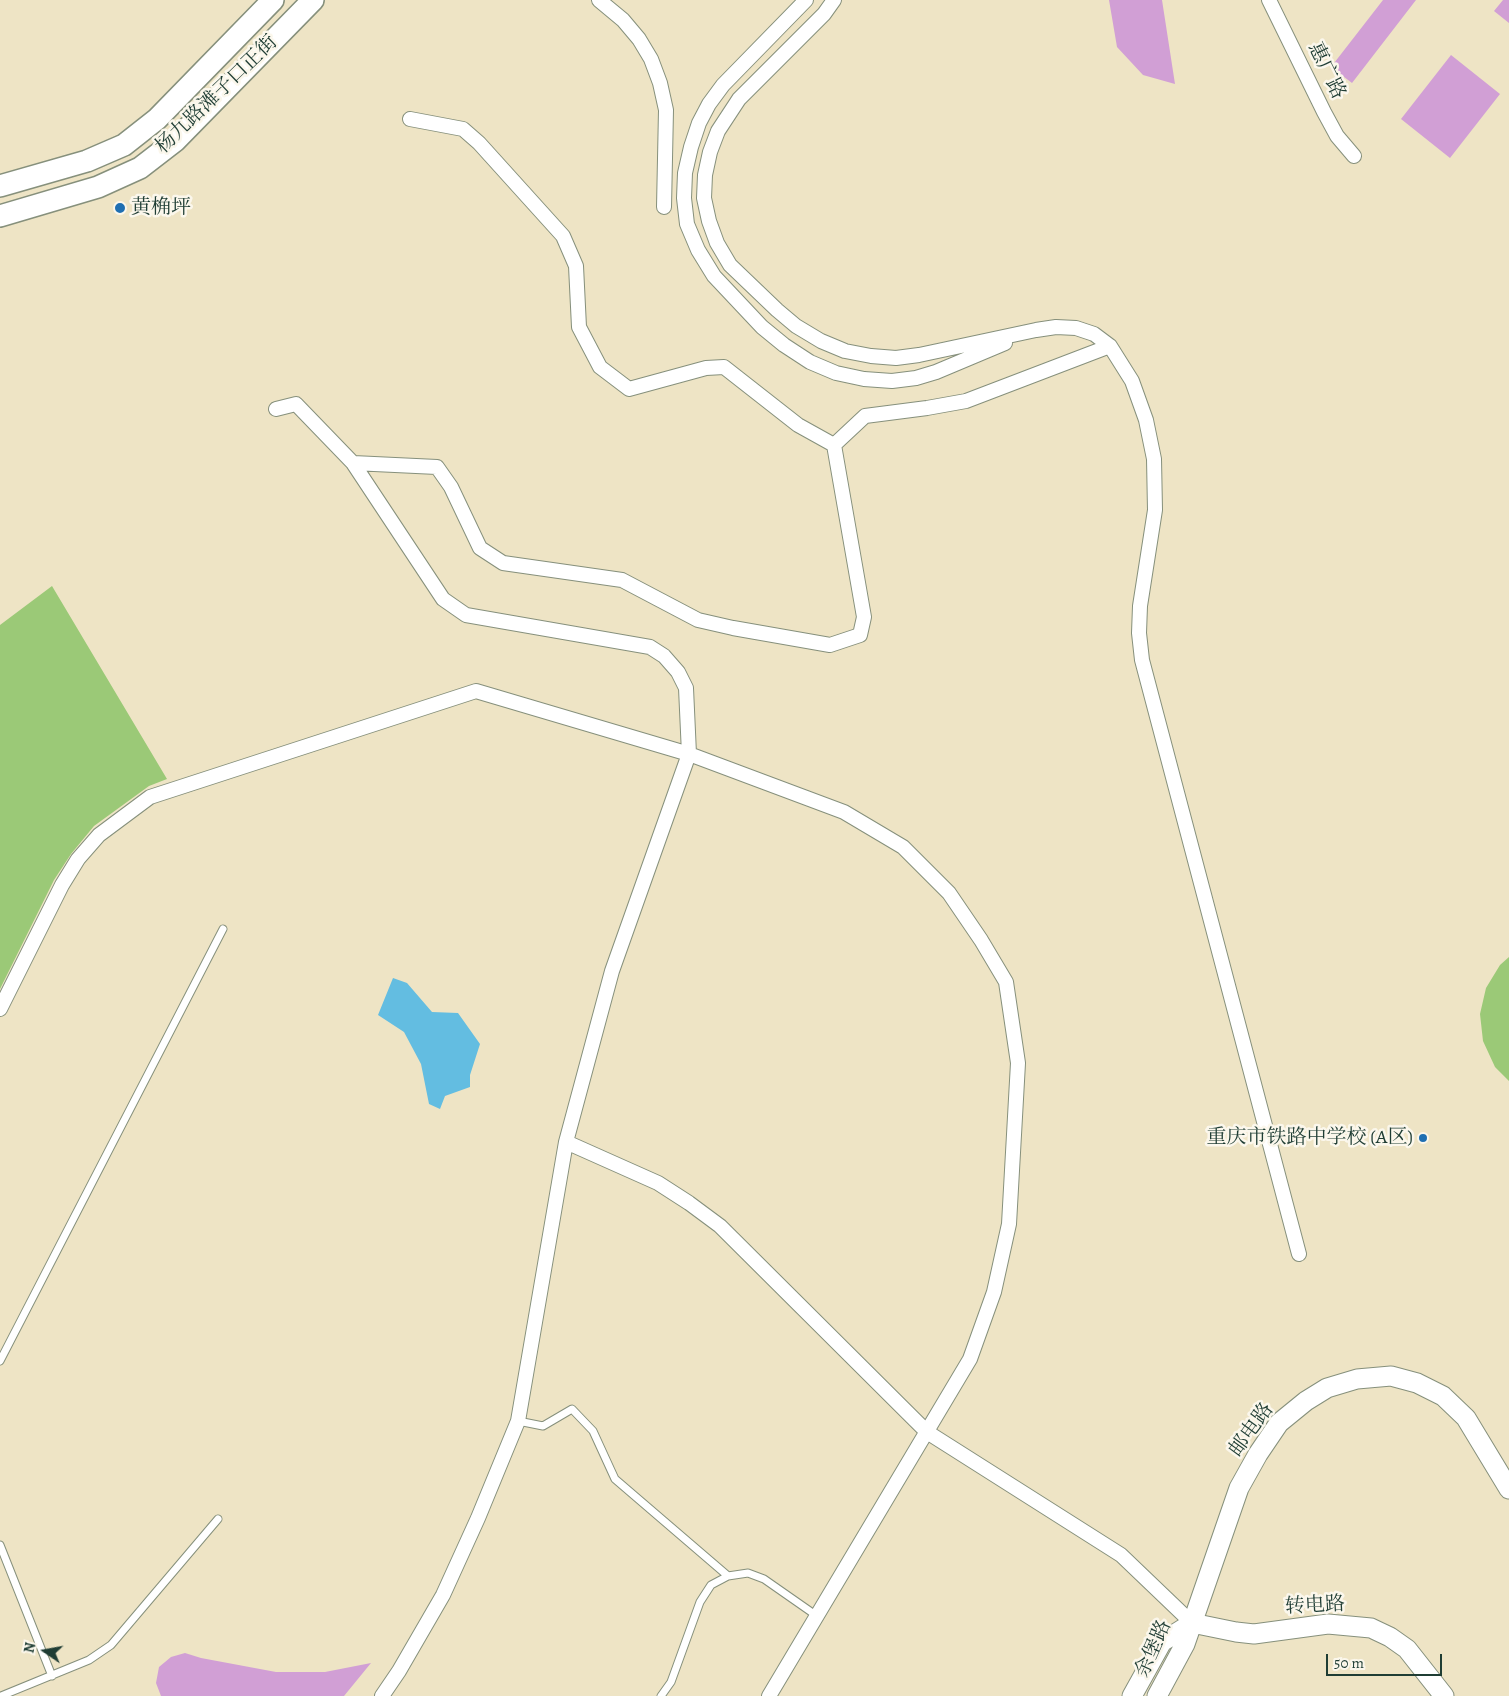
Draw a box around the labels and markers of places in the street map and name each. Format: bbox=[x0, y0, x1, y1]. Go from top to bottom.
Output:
place label: 黄桷坪 bbox=[131, 196, 191, 220]
marker: 黄桷坪 bbox=[113, 201, 127, 215]
place label: 重庆市铁路中学校 (A区) bbox=[1206, 1126, 1413, 1150]
marker: 重庆市铁路中学校 (A区) bbox=[1417, 1132, 1429, 1144]

